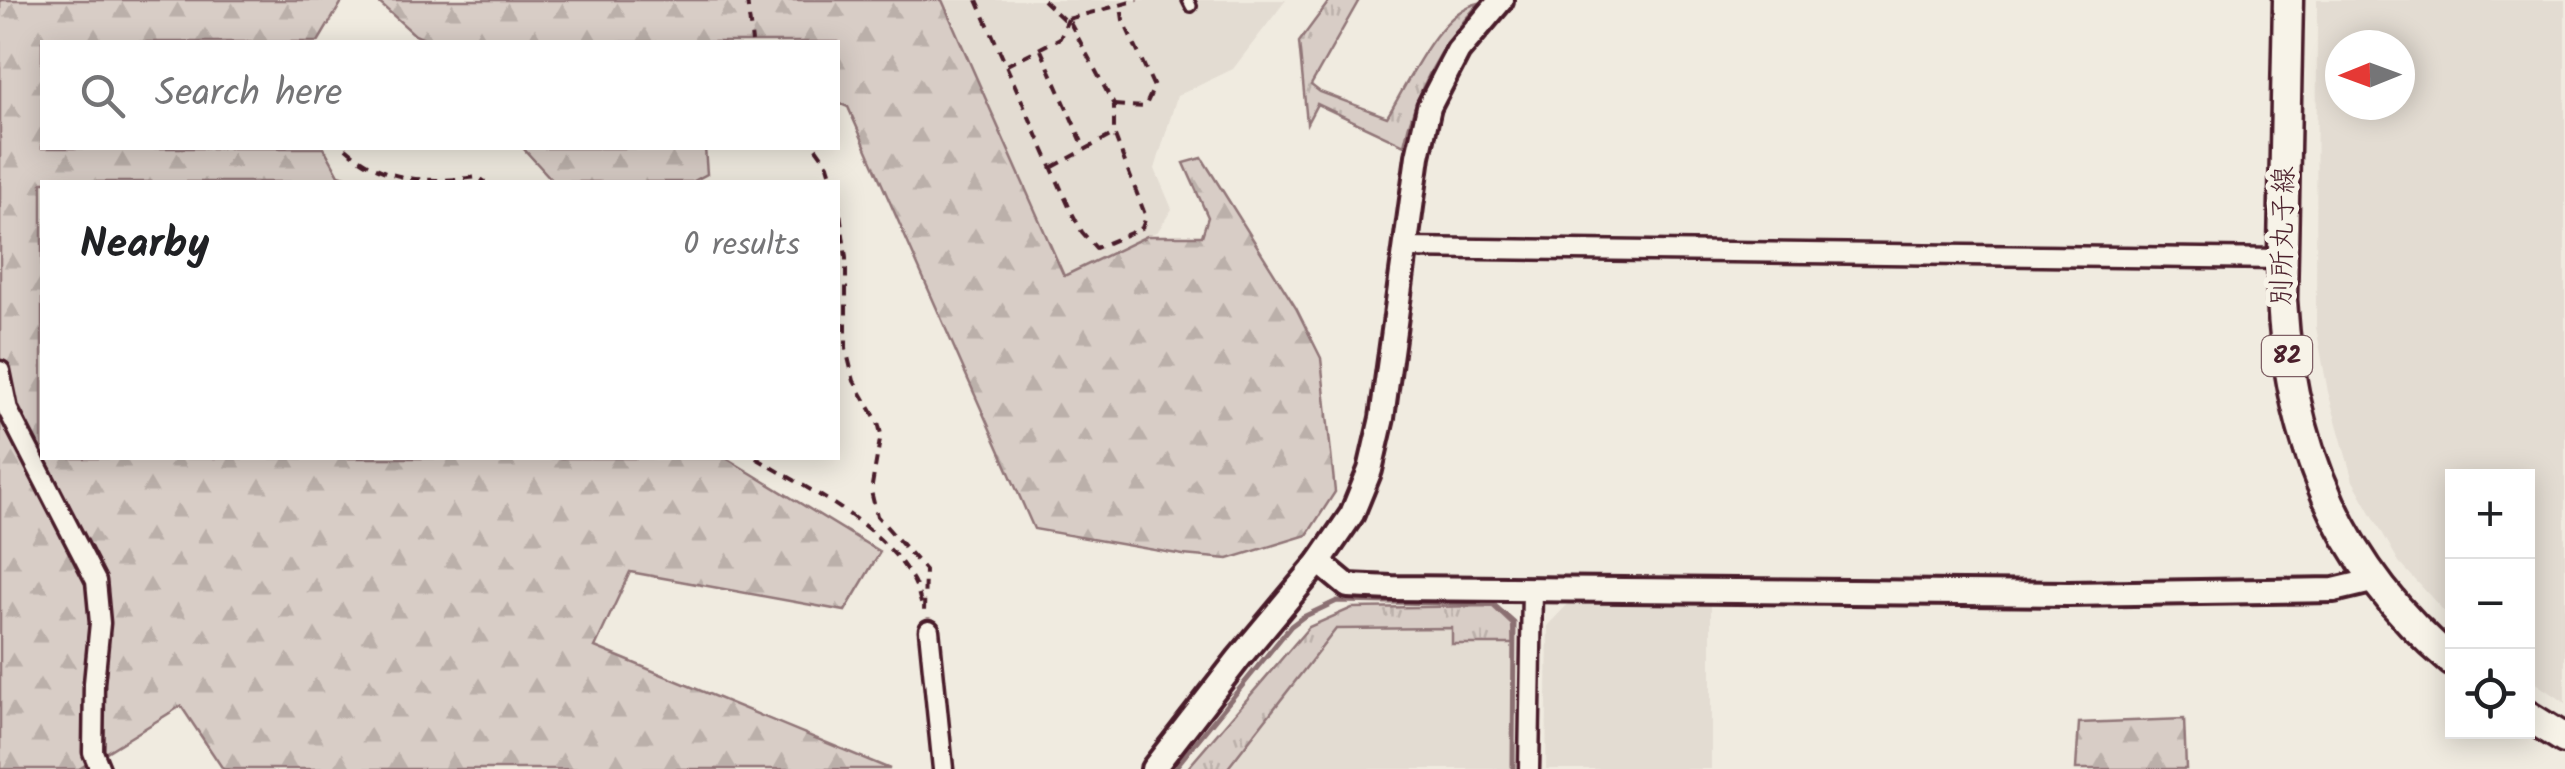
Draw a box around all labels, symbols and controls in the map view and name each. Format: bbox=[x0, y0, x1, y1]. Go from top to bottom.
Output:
north arrow bbox=[2325, 30, 2415, 120]
search box bbox=[40, 40, 840, 150]
text: Search here bbox=[155, 65, 342, 125]
icon: search bbox=[75, 68, 130, 123]
street label: 別所丸子線 bbox=[2260, 166, 2308, 306]
text: Nearby bbox=[80, 212, 209, 279]
text: 0 results bbox=[683, 220, 800, 271]
road number: 82 bbox=[2262, 336, 2312, 376]
map controls bbox=[2445, 469, 2535, 739]
button: + bbox=[2445, 469, 2535, 559]
button: − bbox=[2445, 559, 2535, 649]
button: locate bbox=[2445, 649, 2535, 739]

